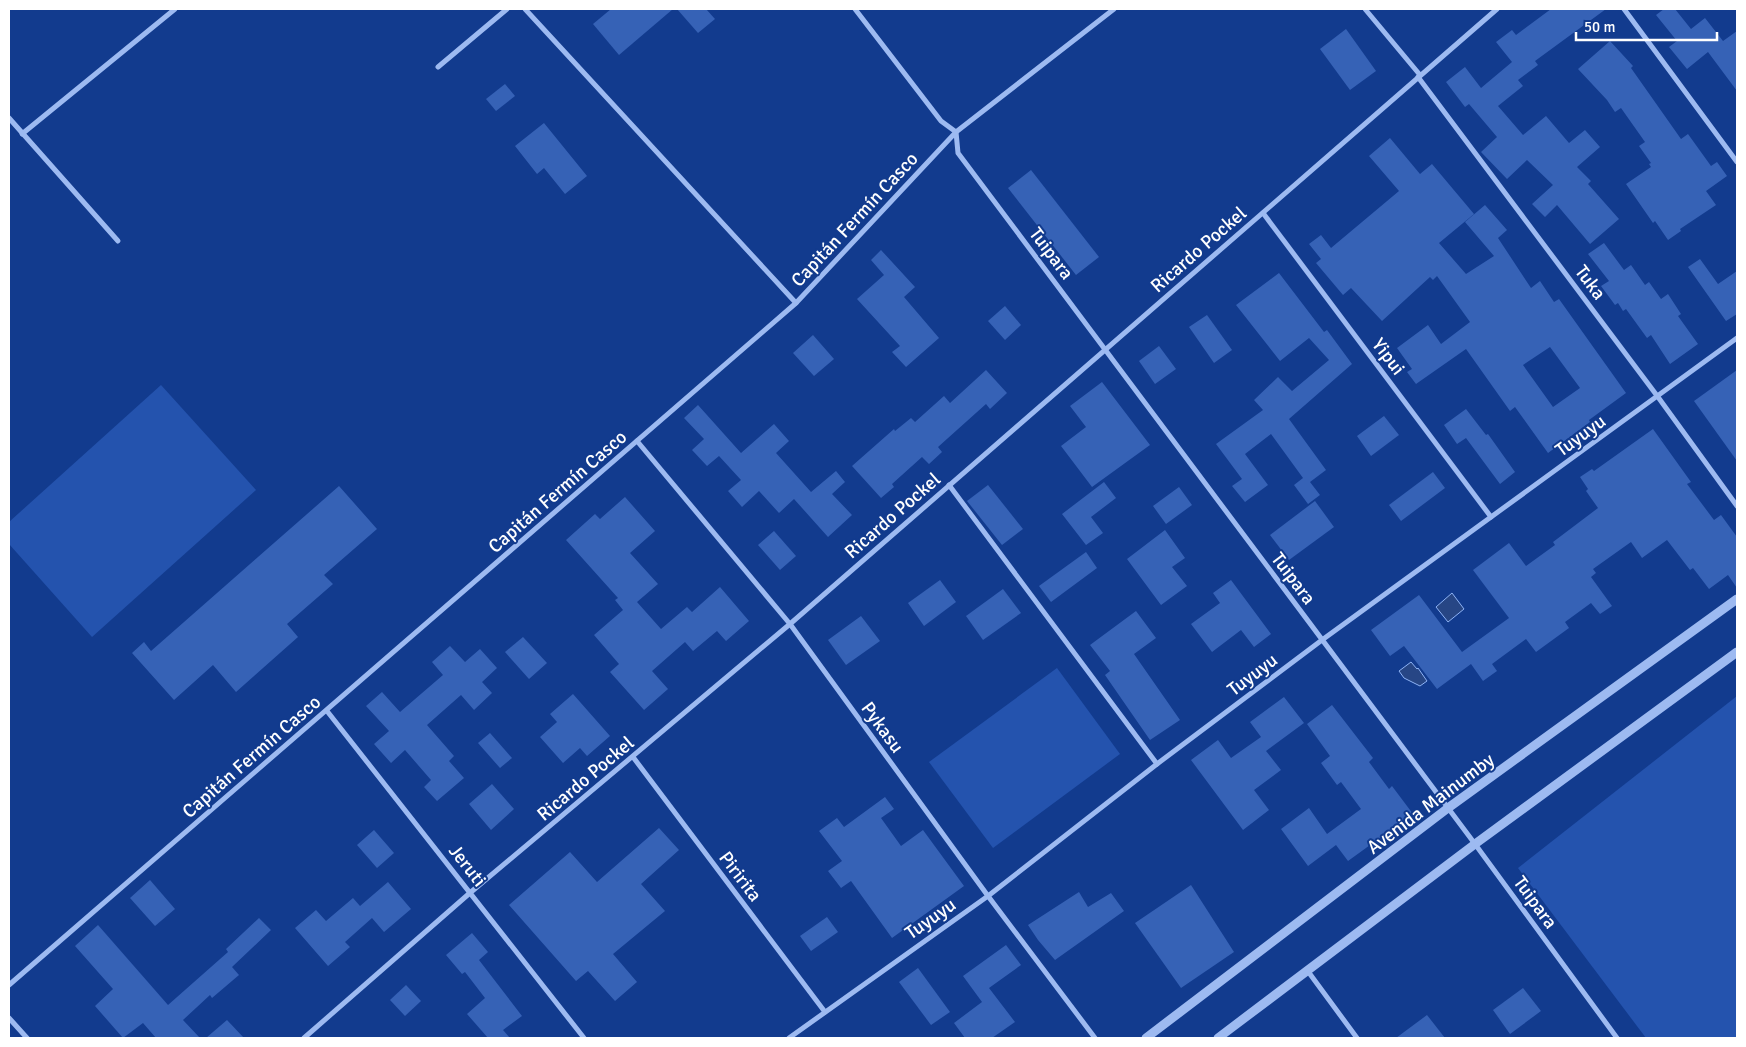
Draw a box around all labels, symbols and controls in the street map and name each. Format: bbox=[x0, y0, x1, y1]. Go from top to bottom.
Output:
scale bar bbox=[1576, 10, 1717, 42]
text: 50 m bbox=[1584, 18, 1615, 36]
street label: Capitán Fermín Casco bbox=[786, 147, 923, 292]
street label: Ricardo Pockel bbox=[1146, 202, 1252, 298]
street label: Tuipara bbox=[1024, 223, 1079, 285]
street label: Tuka bbox=[1569, 260, 1611, 305]
street label: Yipui bbox=[1367, 333, 1410, 380]
street label: Tuyuyu bbox=[1551, 409, 1611, 462]
street label: Capitán Fermín Casco bbox=[483, 425, 632, 558]
street label: Ricardo Pockel bbox=[840, 468, 946, 564]
street label: Tuipara bbox=[1266, 548, 1321, 610]
street label: Tuyuyu bbox=[1223, 648, 1282, 701]
street label: Capitán Fermín Casco bbox=[177, 690, 326, 823]
street label: Pykasu bbox=[856, 697, 909, 758]
street label: Ricardo Pockel bbox=[532, 731, 639, 826]
street label: Avenida Mainumby bbox=[1362, 748, 1499, 860]
street label: Jeruti bbox=[443, 840, 491, 892]
street label: Piririta bbox=[713, 847, 767, 907]
street label: Tuipara bbox=[1508, 871, 1562, 934]
street label: Tuyuyu bbox=[900, 893, 961, 945]

